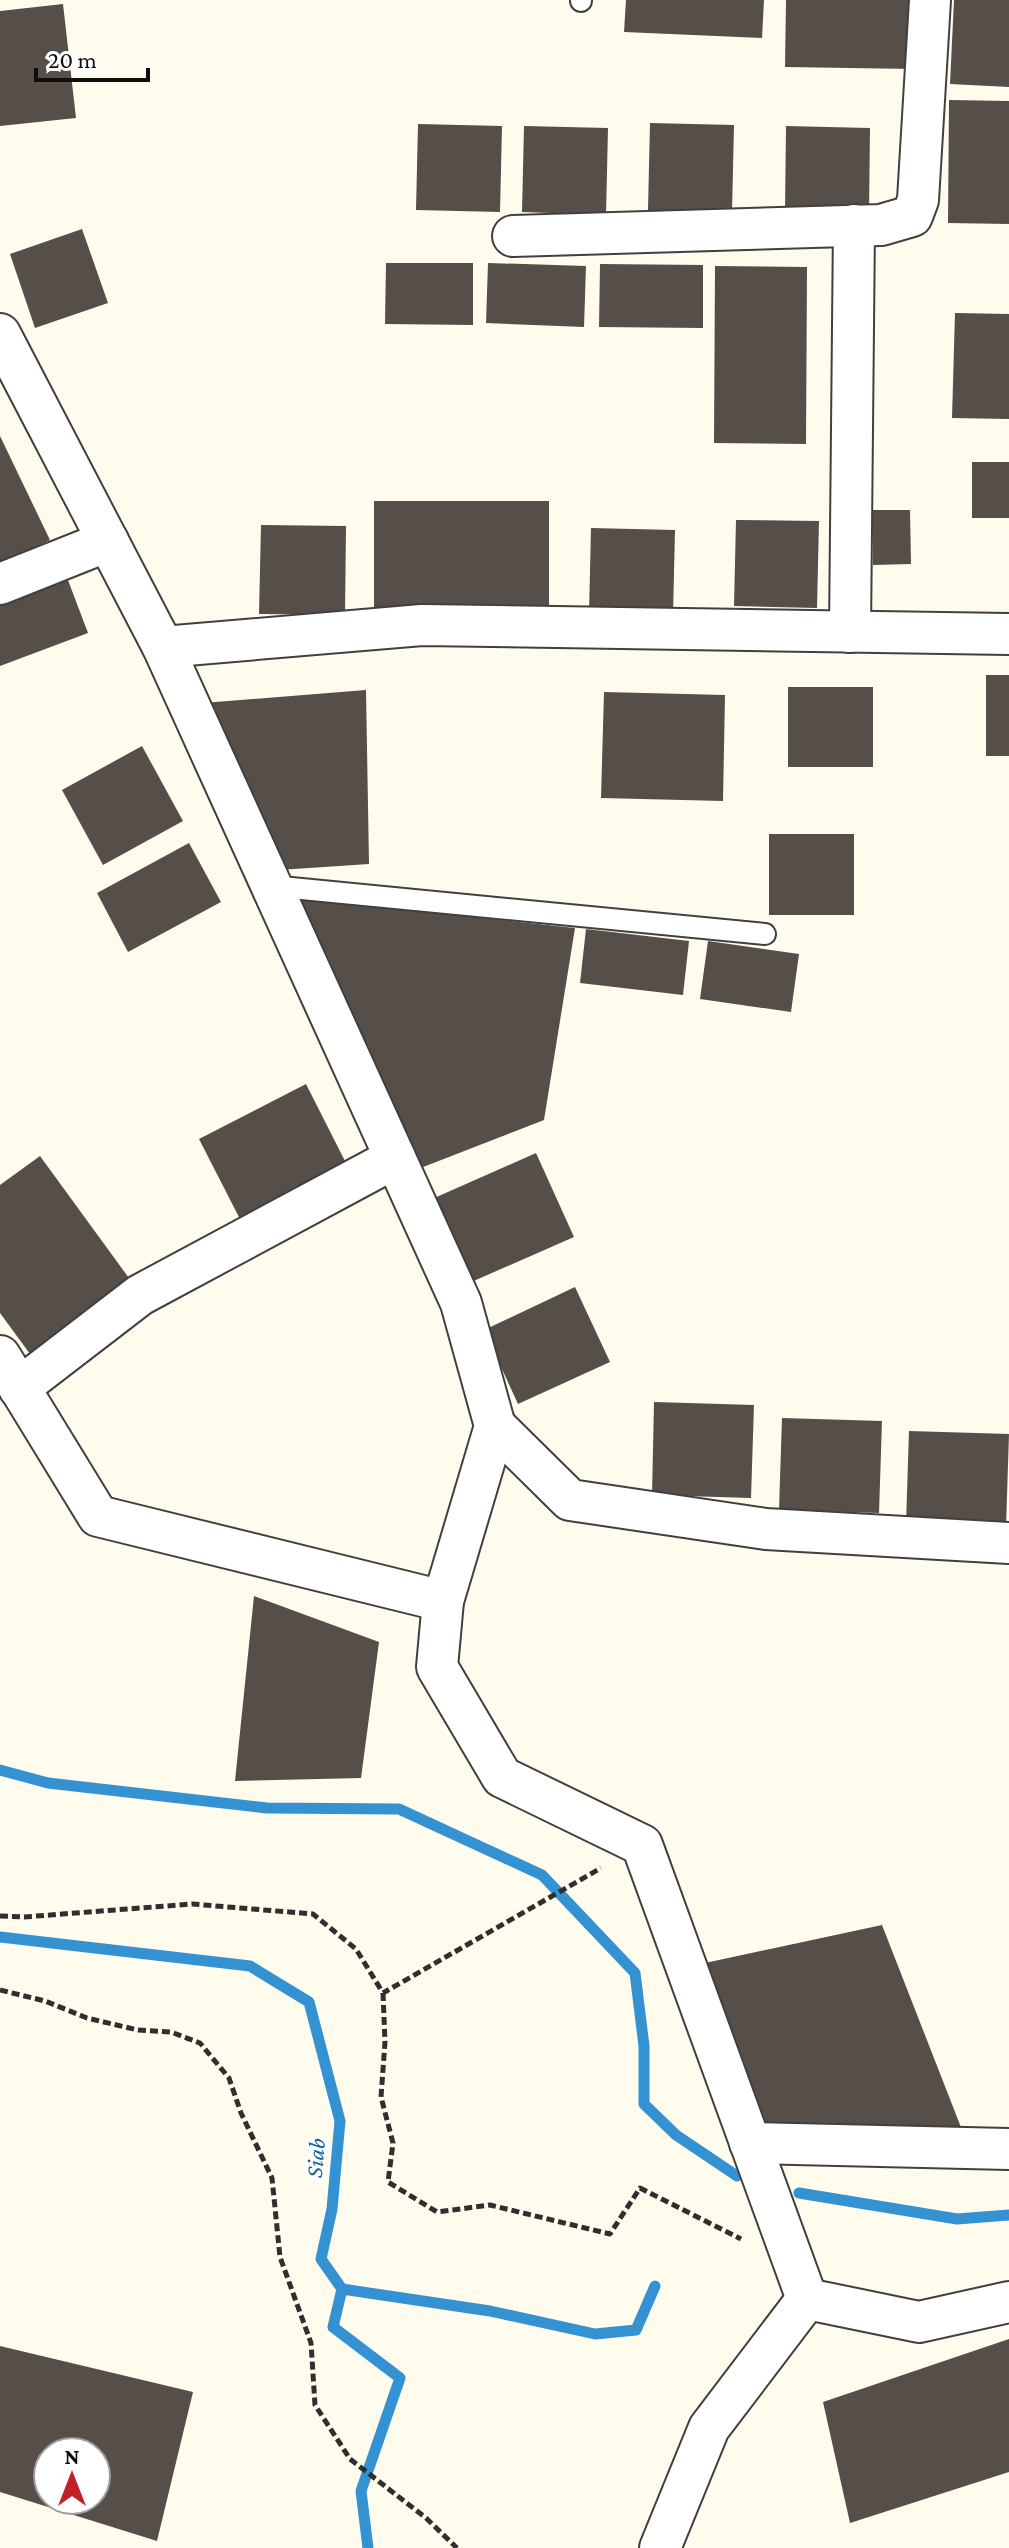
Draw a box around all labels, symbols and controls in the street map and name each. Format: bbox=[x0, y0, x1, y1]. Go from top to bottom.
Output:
scale bar bbox=[36, 32, 148, 82]
text: 20 m bbox=[48, 46, 97, 73]
water label: Siab bbox=[300, 2137, 330, 2179]
north arrow bbox=[32, 2436, 112, 2516]
text: N bbox=[65, 2444, 80, 2469]

